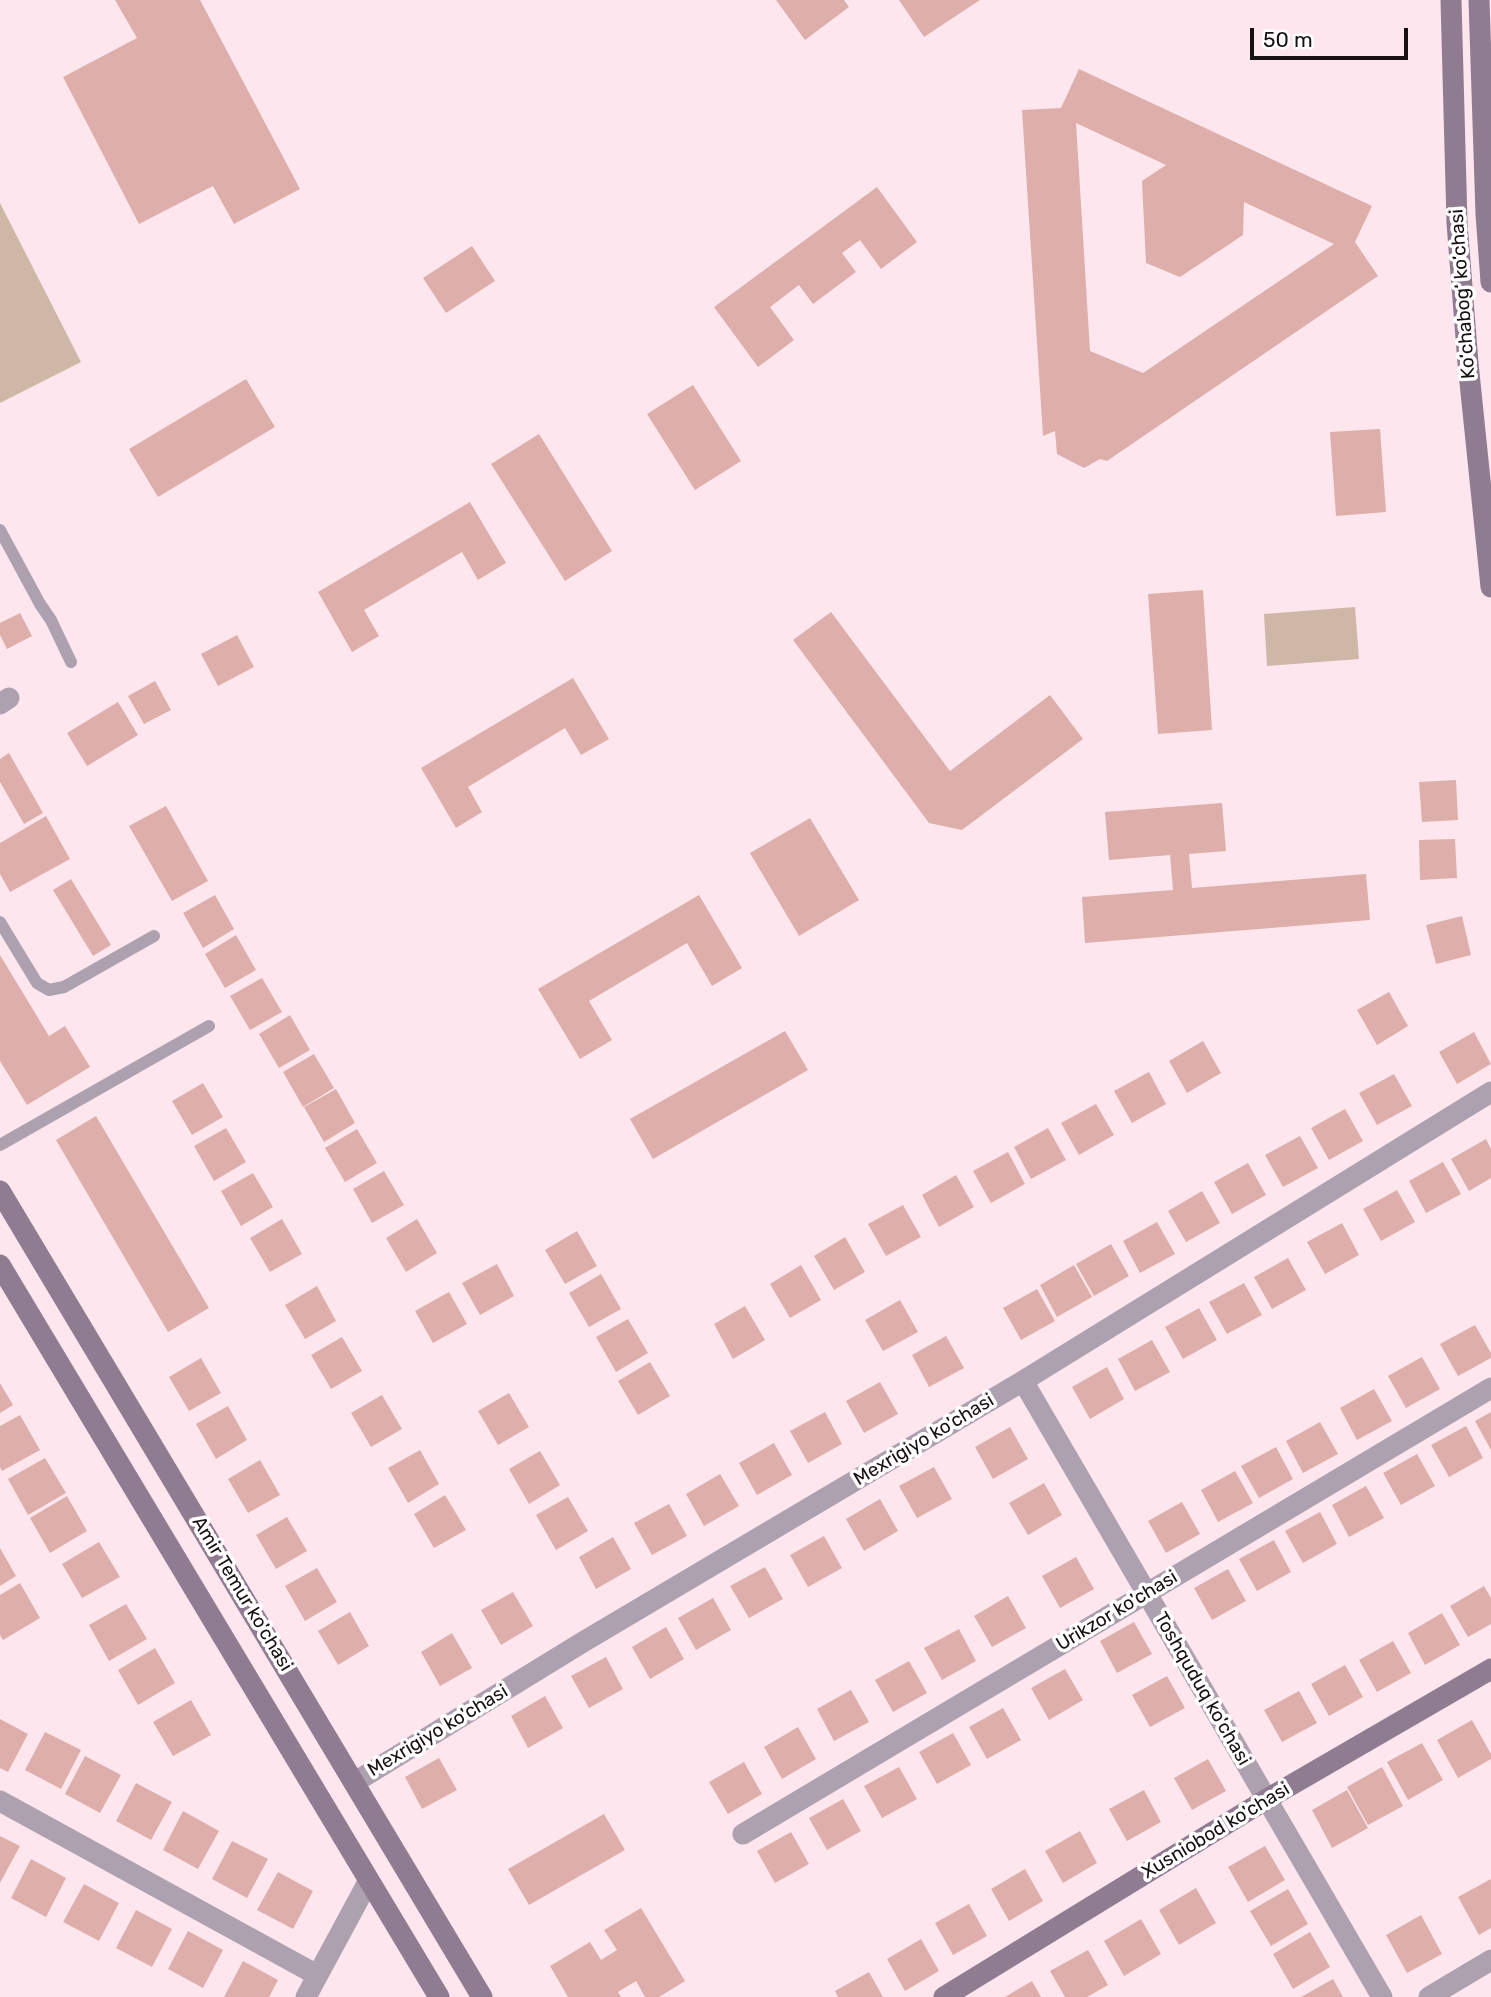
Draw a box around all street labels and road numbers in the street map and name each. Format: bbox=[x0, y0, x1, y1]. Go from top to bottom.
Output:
street label: Ko‘chabog‘ ko‘chasi bbox=[1446, 208, 1480, 380]
street label: Mexrigiyo ko'chasi bbox=[850, 1389, 998, 1491]
street label: Amir Temur ko'chasi bbox=[187, 1513, 297, 1675]
street label: Urikzor ko'chasi bbox=[1052, 1566, 1182, 1656]
street label: Toshquduq ko'chasi bbox=[1149, 1608, 1255, 1770]
street label: Mexrigiyo ko'chasi bbox=[364, 1680, 512, 1782]
street label: Xusniobod ko'chasi bbox=[1138, 1778, 1294, 1884]

